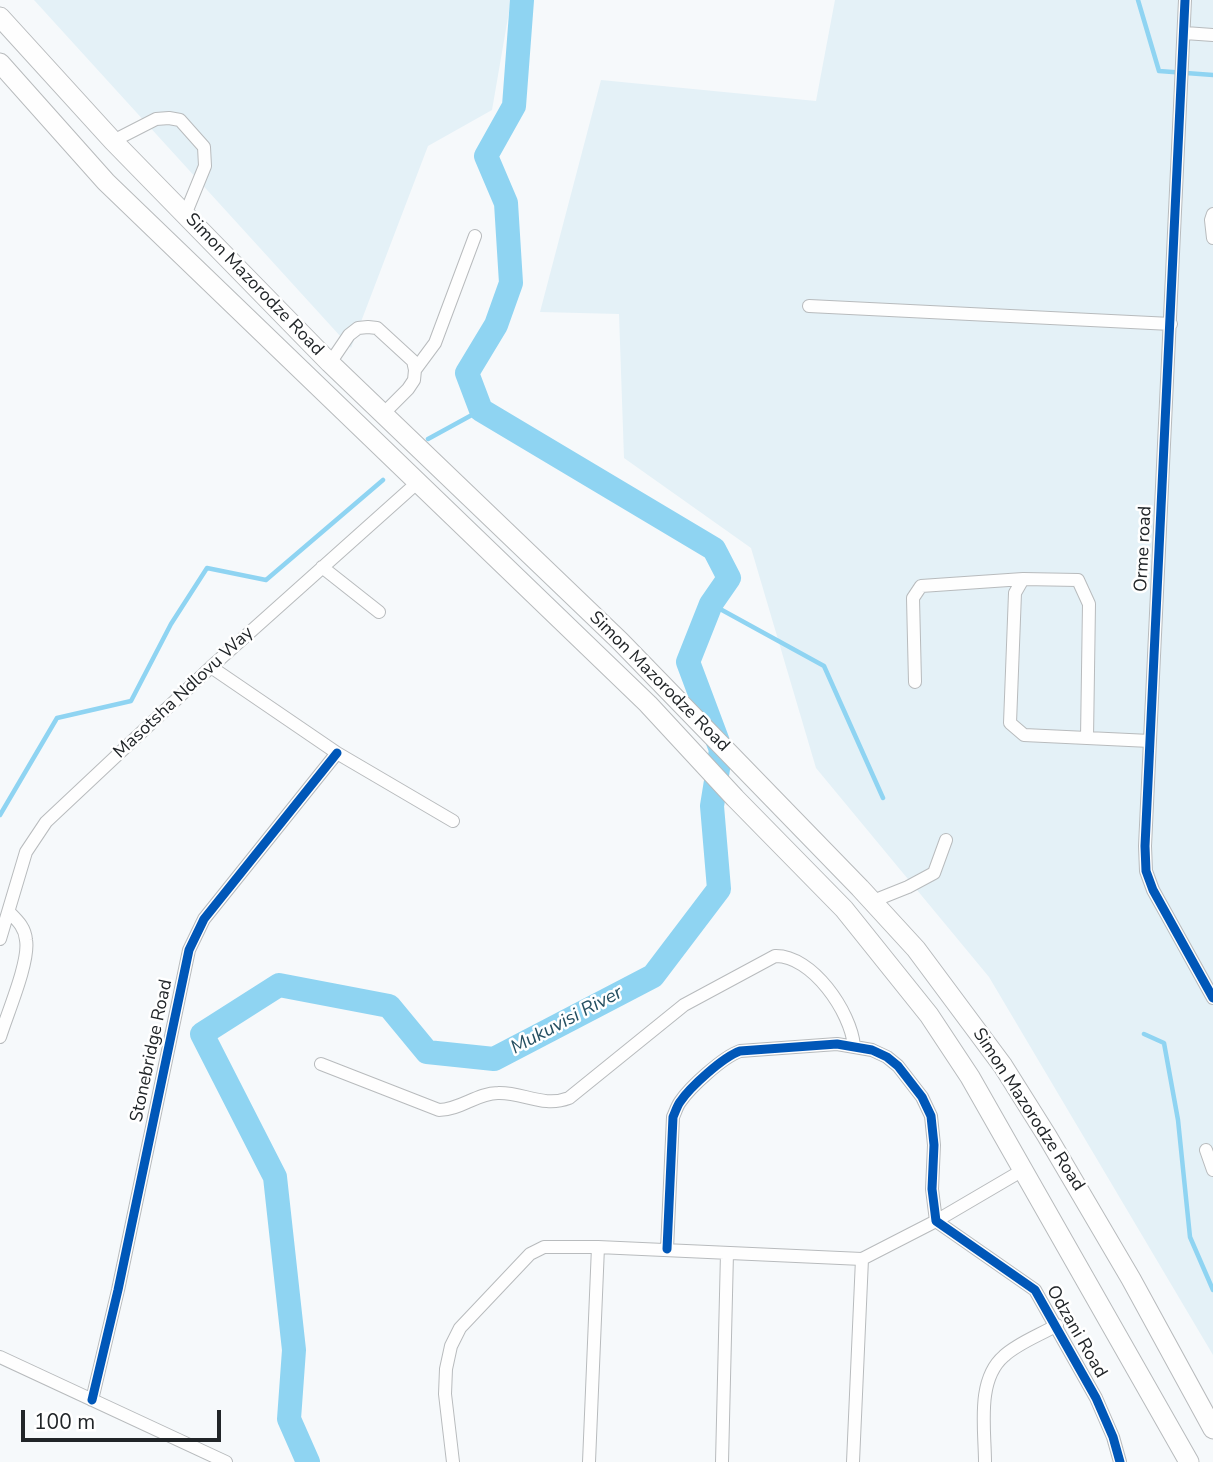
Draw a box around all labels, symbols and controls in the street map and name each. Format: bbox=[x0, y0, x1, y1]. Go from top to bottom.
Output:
street label: Simon Mazorodze Road bbox=[180, 209, 328, 361]
street label: Orme road bbox=[1131, 505, 1157, 593]
street label: Simon Mazorodze Road bbox=[584, 607, 734, 757]
street label: Masotsha Ndlovu Way bbox=[110, 623, 258, 763]
street label: Stonebridge Road bbox=[126, 978, 178, 1124]
water label: Mukuvisi River bbox=[507, 982, 627, 1060]
street label: Simon Mazorodze Road bbox=[967, 1025, 1089, 1195]
street label: Odzani Road bbox=[1041, 1282, 1111, 1382]
scale bar bbox=[24, 1396, 224, 1440]
text: 100 m bbox=[34, 1408, 95, 1436]

